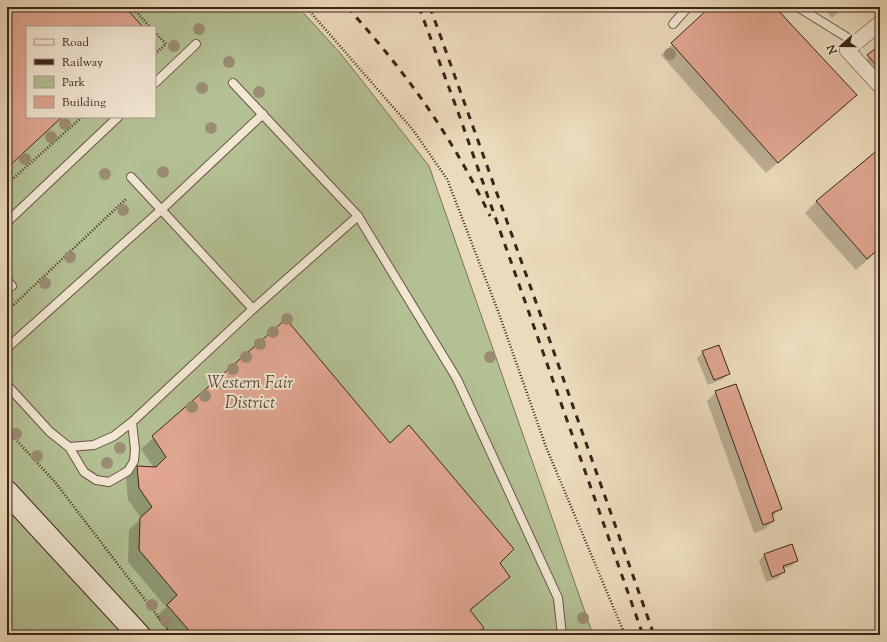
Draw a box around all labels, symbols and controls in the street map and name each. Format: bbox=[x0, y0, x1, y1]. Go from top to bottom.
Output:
legend bbox=[26, 26, 156, 118]
north arrow bbox=[821, 26, 861, 66]
text: Road bbox=[62, 34, 89, 52]
text: N bbox=[823, 42, 842, 57]
text: Railway bbox=[62, 54, 103, 72]
text: Park bbox=[62, 74, 85, 92]
text: Building bbox=[62, 94, 106, 112]
park label: Western Fair District bbox=[207, 372, 293, 416]

